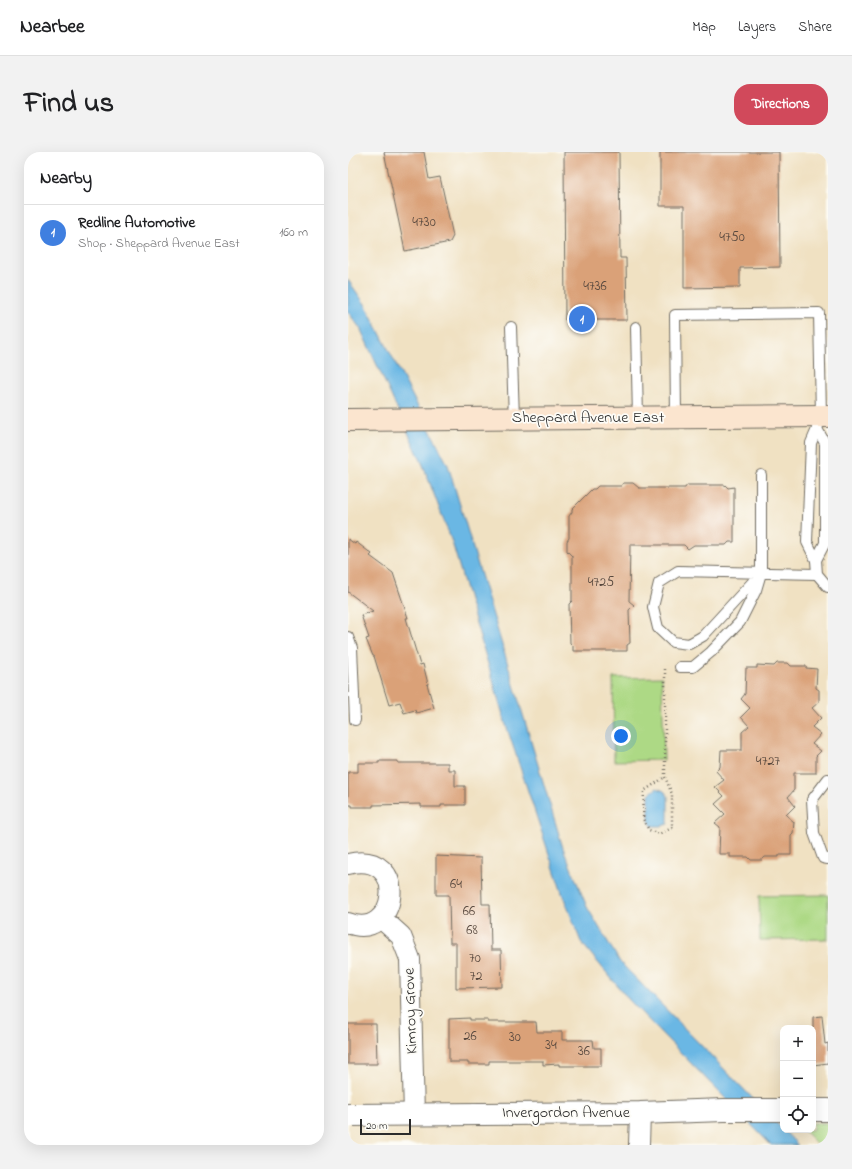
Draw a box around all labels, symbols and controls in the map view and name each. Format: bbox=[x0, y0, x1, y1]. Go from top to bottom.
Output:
text: Nearbee bbox=[20, 14, 85, 41]
text: Map bbox=[692, 17, 716, 38]
text: Layers bbox=[738, 17, 776, 38]
text: Share bbox=[798, 17, 832, 38]
text: Find us bbox=[24, 84, 114, 125]
button: Directions bbox=[734, 84, 828, 125]
text: Nearby bbox=[40, 166, 92, 191]
text: Redline Automotive bbox=[78, 212, 195, 234]
house number: 4730 bbox=[412, 212, 436, 233]
text: 1 bbox=[51, 223, 55, 242]
text: 160 m bbox=[279, 223, 308, 242]
house number: 4750 bbox=[719, 227, 745, 248]
text: Shop · Sheppard Avenue East bbox=[78, 234, 240, 253]
house number: 4736 bbox=[583, 276, 607, 297]
pin: 1 bbox=[569, 304, 595, 334]
street label: Sheppard Avenue East bbox=[512, 406, 665, 430]
house number: 4725 bbox=[588, 572, 614, 593]
your location bbox=[611, 726, 631, 746]
house number: 4727 bbox=[756, 751, 780, 772]
house number: 64 bbox=[450, 874, 462, 895]
house number: 66 bbox=[463, 901, 475, 922]
house number: 68 bbox=[466, 920, 478, 941]
house number: 70 bbox=[469, 948, 481, 969]
house number: 72 bbox=[470, 966, 482, 987]
street label: Kimroy Grove bbox=[397, 967, 424, 1055]
map controls bbox=[780, 1025, 816, 1133]
button: + bbox=[780, 1025, 816, 1061]
house number: 26 bbox=[463, 1026, 477, 1047]
house number: 30 bbox=[509, 1027, 521, 1048]
house number: 34 bbox=[545, 1035, 557, 1056]
house number: 36 bbox=[578, 1041, 590, 1062]
button: − bbox=[780, 1061, 816, 1097]
button: locate bbox=[780, 1097, 816, 1133]
street label: Invergordon Avenue bbox=[502, 1101, 631, 1125]
scale bar bbox=[360, 1117, 411, 1136]
text: 20 m bbox=[366, 1118, 388, 1134]

